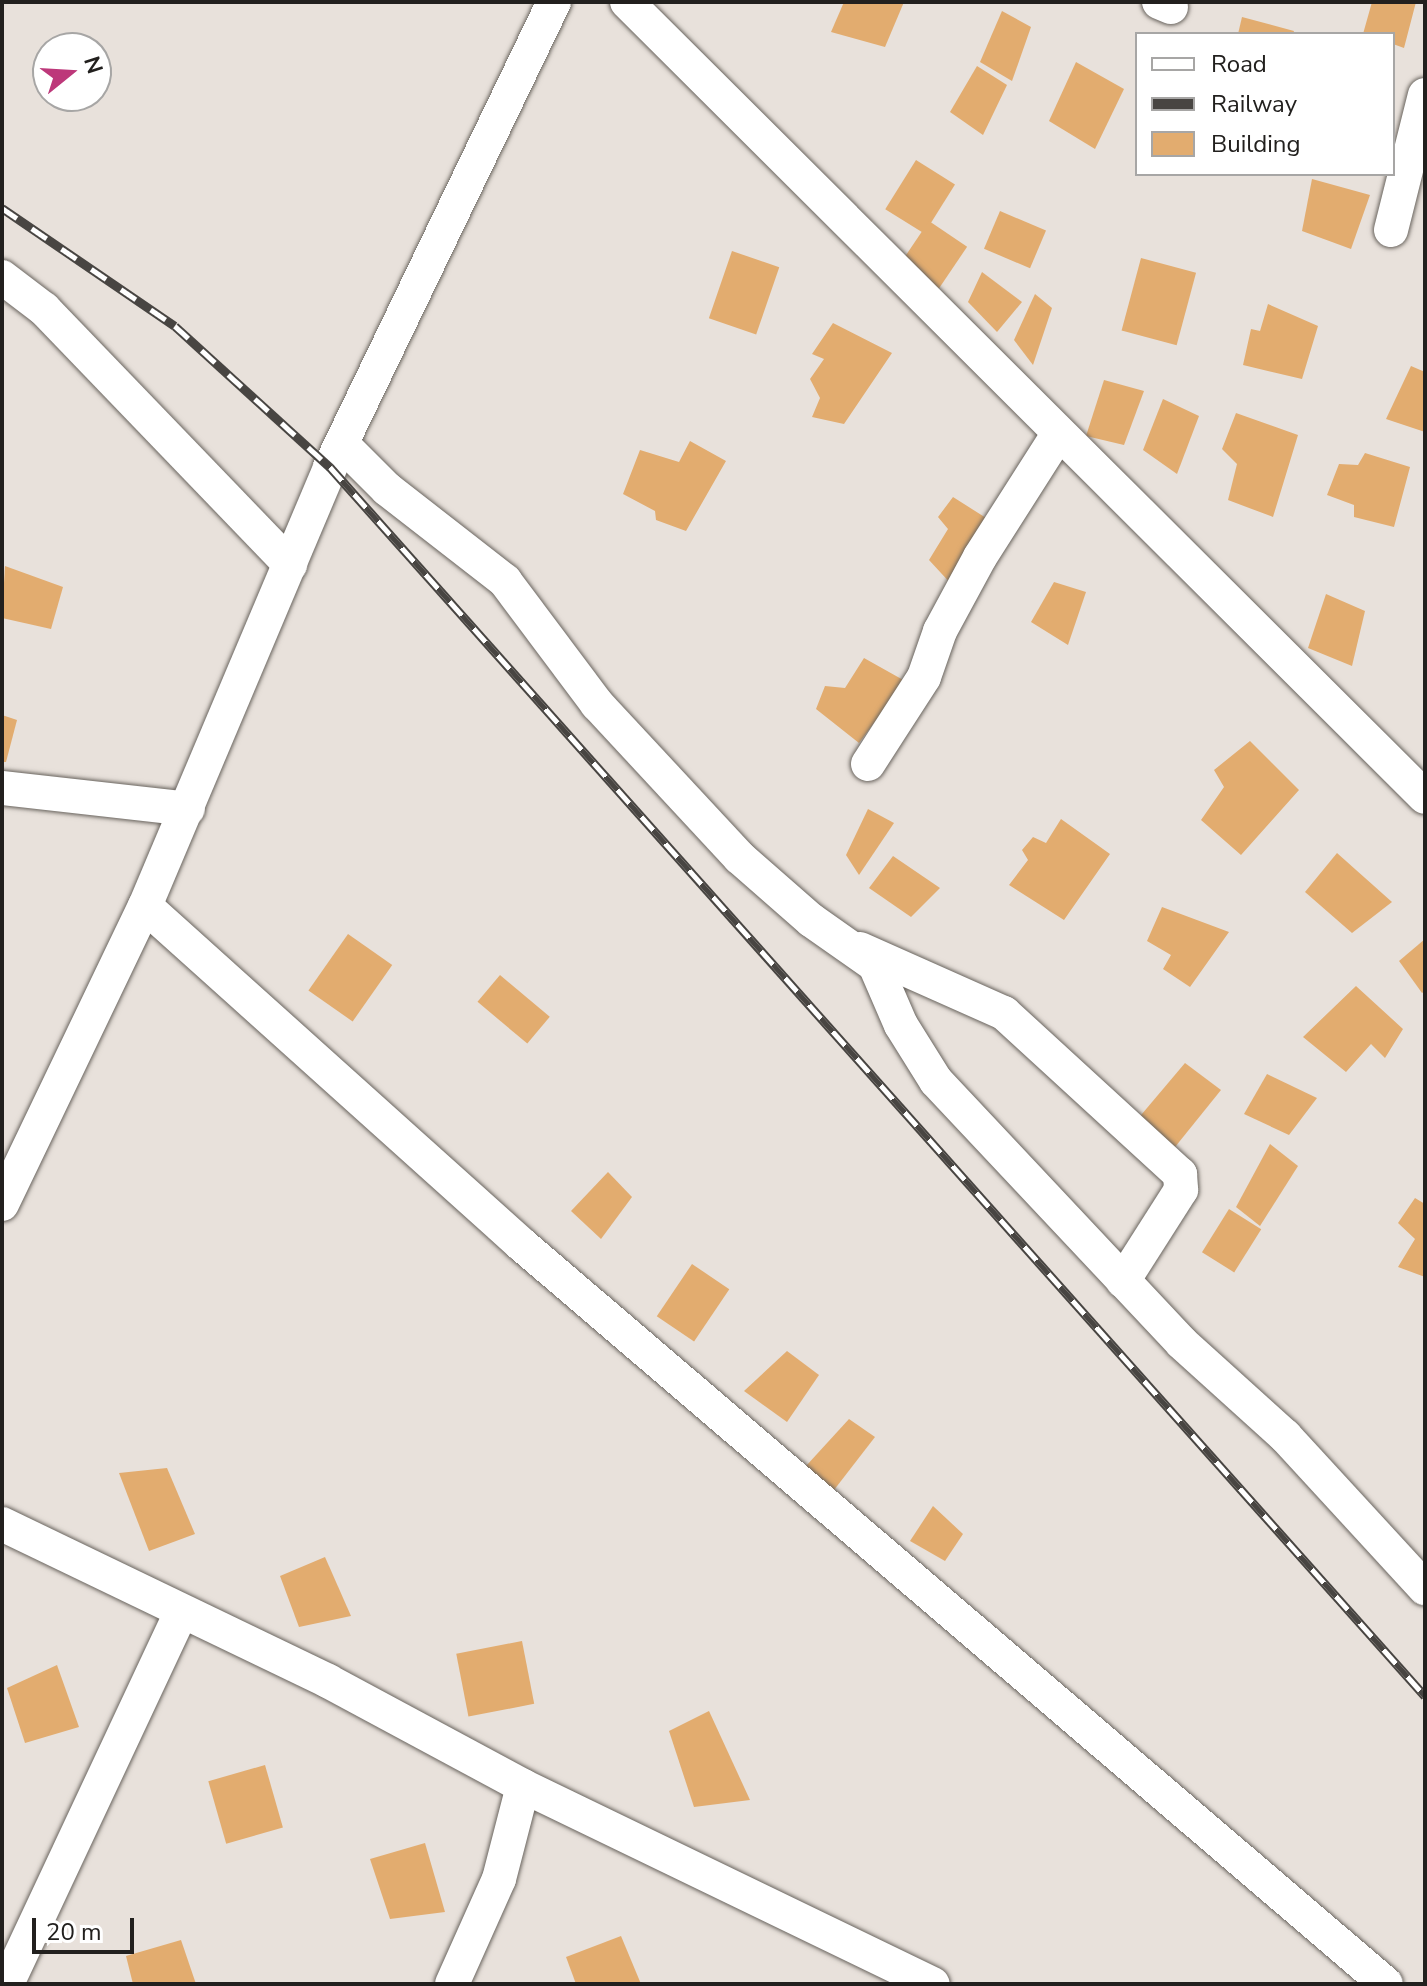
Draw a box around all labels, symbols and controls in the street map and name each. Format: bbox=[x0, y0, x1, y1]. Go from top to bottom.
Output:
north arrow bbox=[32, 32, 112, 112]
legend bbox=[1135, 32, 1395, 176]
text: Road bbox=[1211, 48, 1267, 80]
text: N bbox=[76, 53, 110, 78]
text: Railway bbox=[1211, 88, 1297, 120]
text: Building bbox=[1211, 128, 1301, 160]
scale bar bbox=[36, 1902, 138, 1952]
text: 20 m bbox=[46, 1916, 102, 1948]

